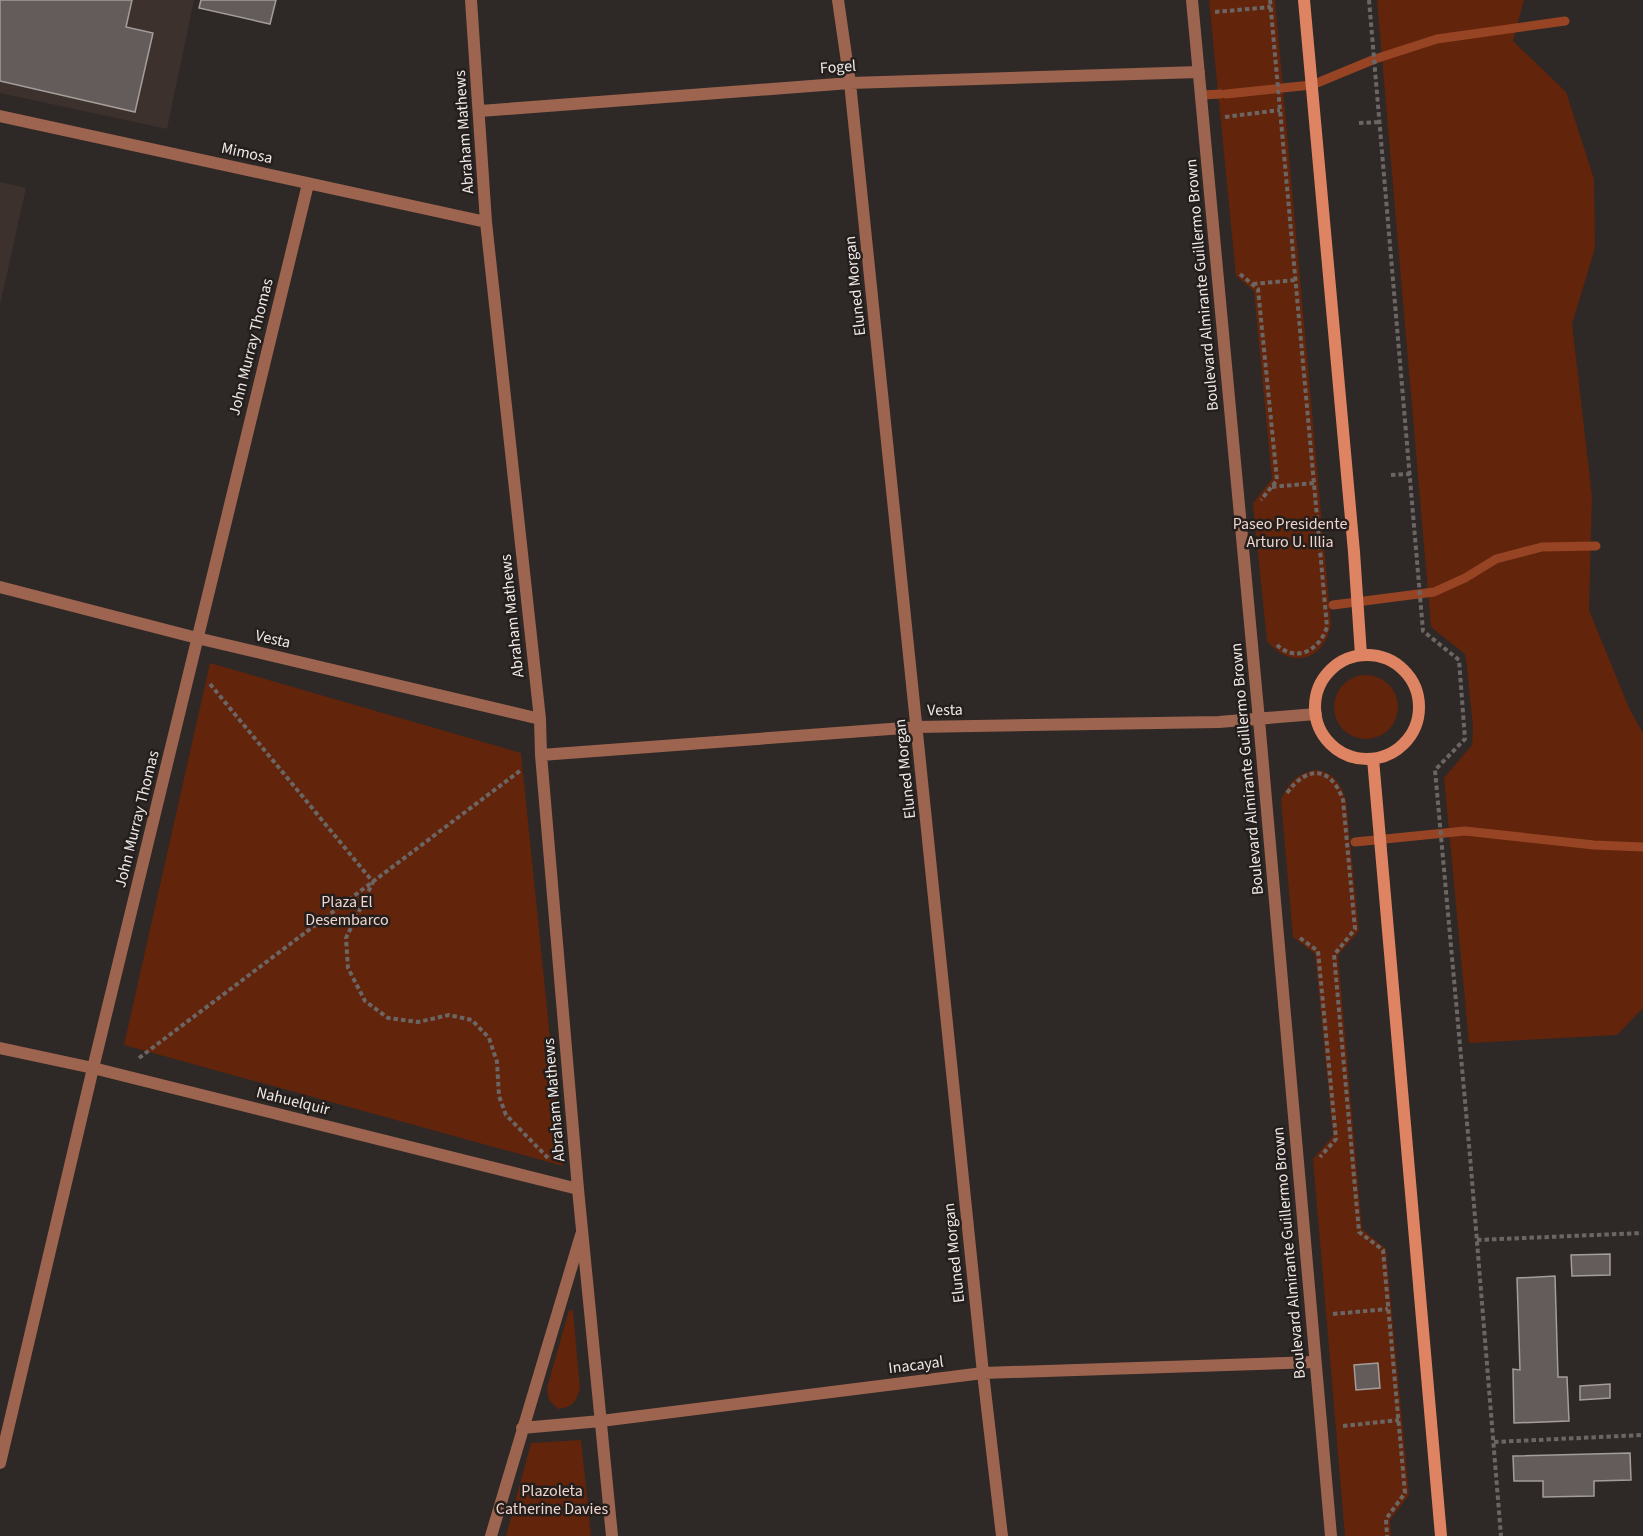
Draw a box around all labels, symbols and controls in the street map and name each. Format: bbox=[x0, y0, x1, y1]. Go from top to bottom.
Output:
street label: Fogel bbox=[819, 55, 857, 79]
street label: Abraham Mathews bbox=[449, 69, 479, 195]
street label: Mimosa bbox=[219, 137, 275, 169]
street label: Boulevard Almirante Guillermo Brown bbox=[1180, 158, 1224, 412]
street label: Eluned Morgan bbox=[839, 235, 871, 337]
street label: John Murray Thomas bbox=[223, 276, 279, 418]
park label: Paseo Presidente Arturo U. Illia bbox=[1233, 513, 1347, 553]
street label: Abraham Mathews bbox=[495, 553, 529, 679]
street label: Vesta bbox=[253, 624, 293, 654]
street label: Boulevard Almirante Guillermo Brown bbox=[1225, 642, 1269, 896]
street label: Vesta bbox=[927, 699, 963, 721]
street label: Eluned Morgan bbox=[889, 718, 921, 820]
street label: John Murray Thomas bbox=[109, 748, 165, 890]
park label: Plaza El Desembarco bbox=[305, 891, 389, 931]
street label: Abraham Mathews bbox=[538, 1037, 570, 1163]
street label: Nahuelquir bbox=[254, 1081, 332, 1121]
street label: Boulevard Almirante Guillermo Brown bbox=[1267, 1126, 1311, 1380]
street label: Eluned Morgan bbox=[938, 1202, 970, 1304]
street label: Inacayal bbox=[887, 1351, 945, 1379]
park label: Plazoleta Catherine Davies bbox=[496, 1480, 608, 1520]

